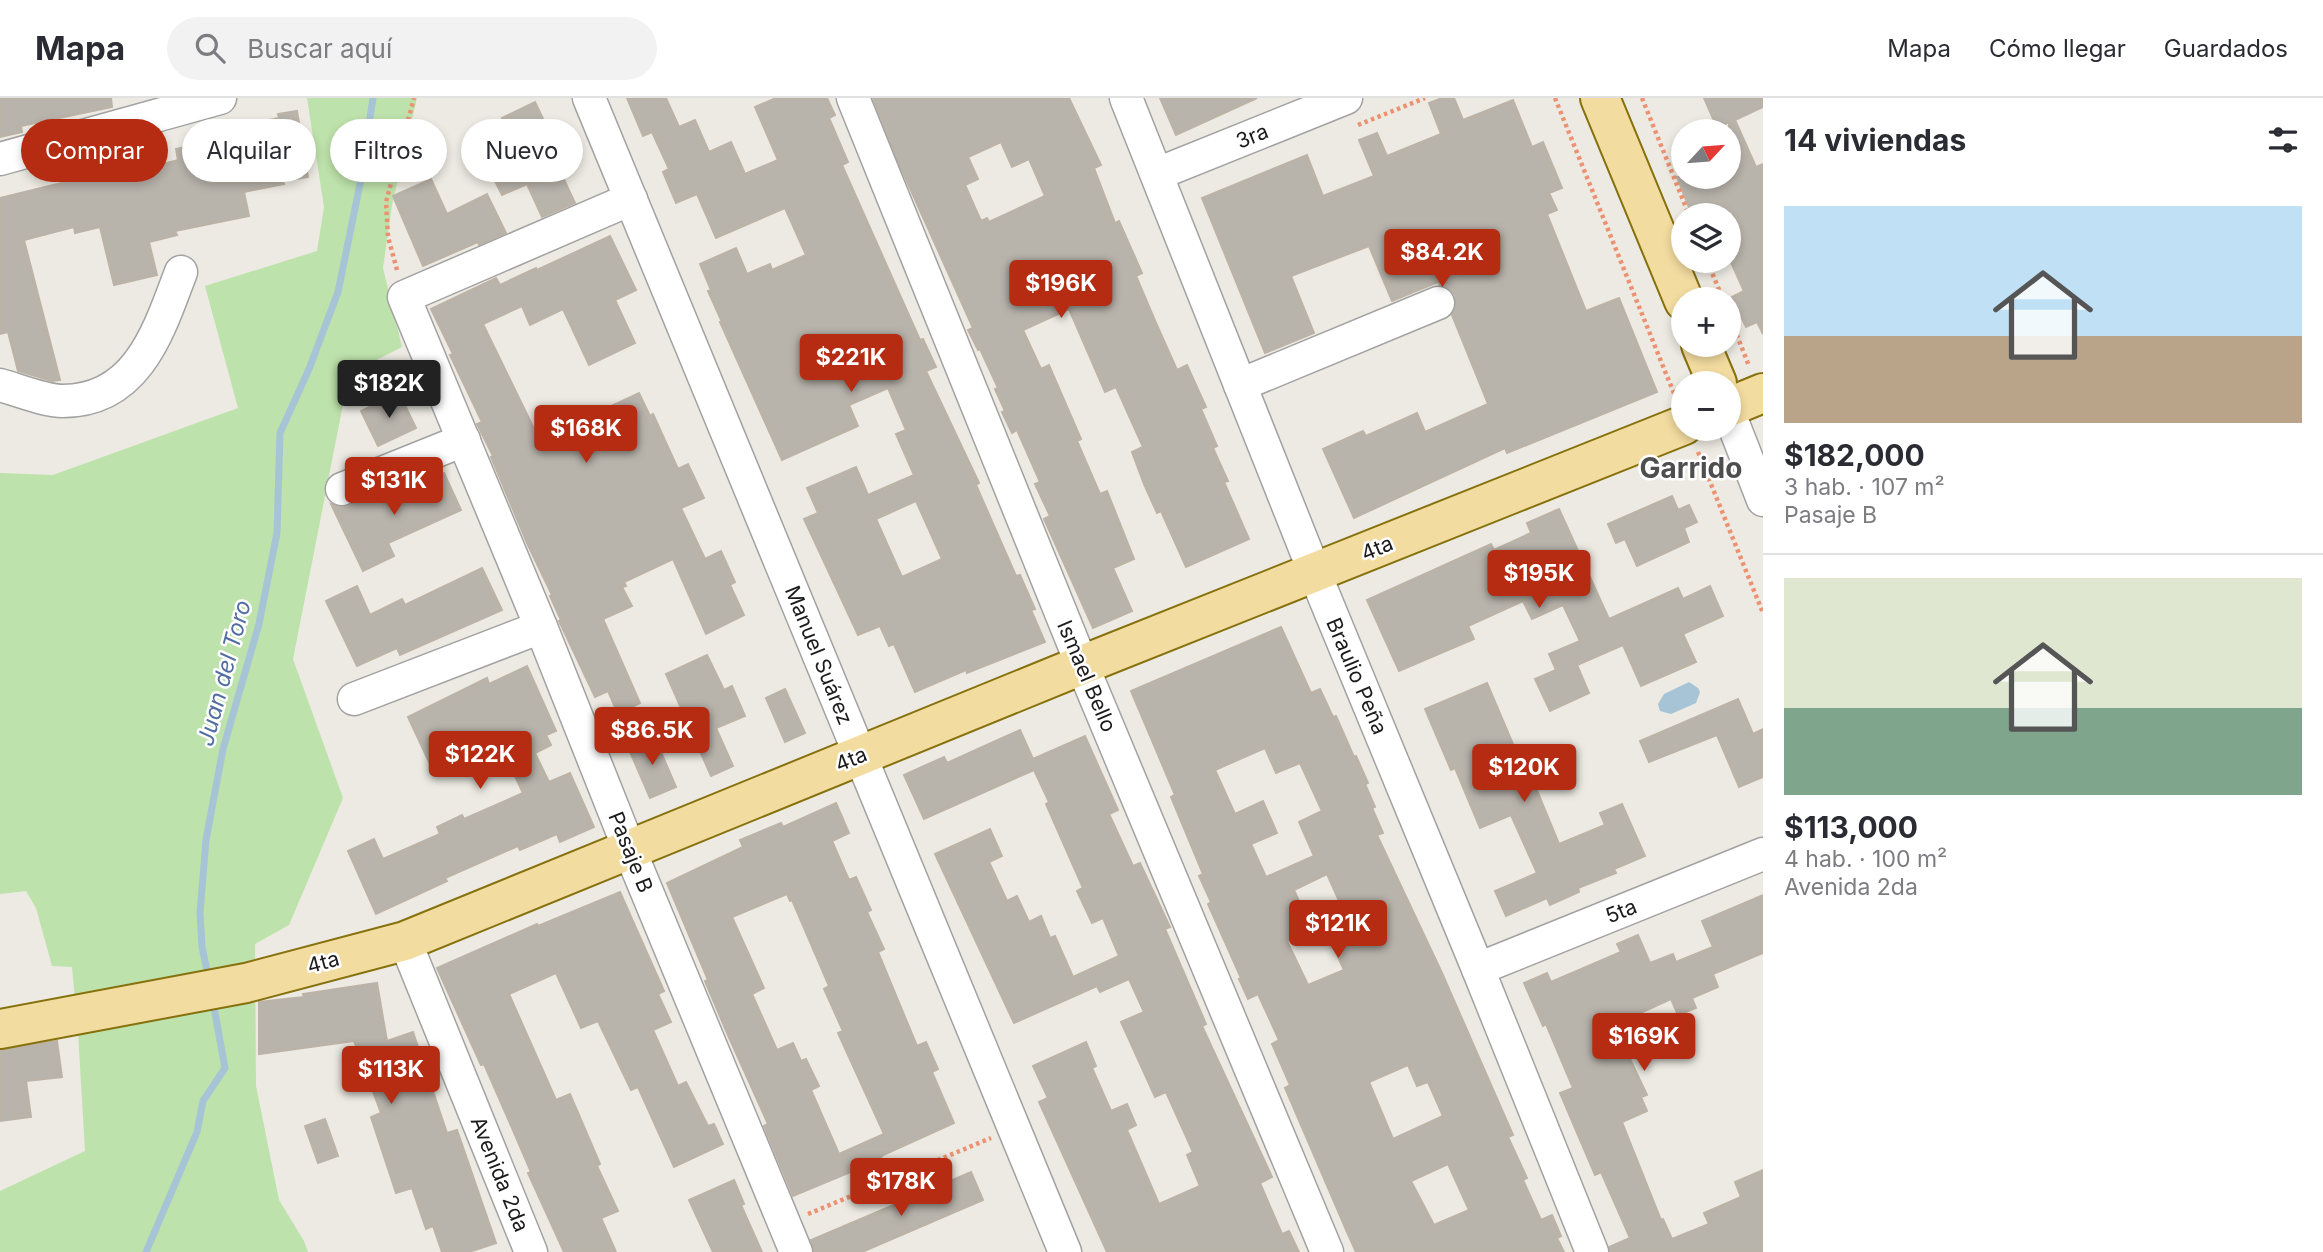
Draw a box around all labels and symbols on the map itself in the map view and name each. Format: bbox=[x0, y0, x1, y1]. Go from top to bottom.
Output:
street label: 3ra bbox=[1232, 118, 1272, 154]
north arrow bbox=[1671, 119, 1741, 189]
pin: $84.2K bbox=[1385, 230, 1499, 289]
pin: $196K bbox=[1012, 260, 1110, 320]
pin: $221K bbox=[802, 334, 900, 394]
pin: $182K bbox=[340, 360, 438, 420]
pin: $168K bbox=[537, 406, 635, 465]
district label: Garrido bbox=[1640, 451, 1742, 485]
pin: $131K bbox=[345, 458, 443, 517]
street label: 4ta bbox=[1357, 530, 1397, 566]
pin: $195K bbox=[1490, 550, 1588, 610]
street label: Manuel Suárez bbox=[780, 582, 858, 728]
water label: Juan del Toro bbox=[191, 597, 257, 749]
street label: Braulio Peña bbox=[1321, 614, 1393, 738]
street label: Ismael Bello bbox=[1052, 616, 1122, 736]
pin: $86.5K bbox=[595, 708, 709, 767]
pin: $122K bbox=[431, 732, 529, 791]
street label: 4ta bbox=[831, 741, 871, 777]
pin: $120K bbox=[1475, 744, 1573, 804]
street label: Pasaje B bbox=[603, 808, 659, 896]
street label: 5ta bbox=[1602, 894, 1640, 928]
pin: $121K bbox=[1289, 900, 1387, 960]
street label: 4ta bbox=[304, 946, 342, 978]
pin: $169K bbox=[1595, 1014, 1693, 1073]
pin: $113K bbox=[342, 1046, 440, 1106]
street label: Avenida 2da bbox=[466, 1113, 534, 1235]
pin: $178K bbox=[852, 1158, 950, 1218]

